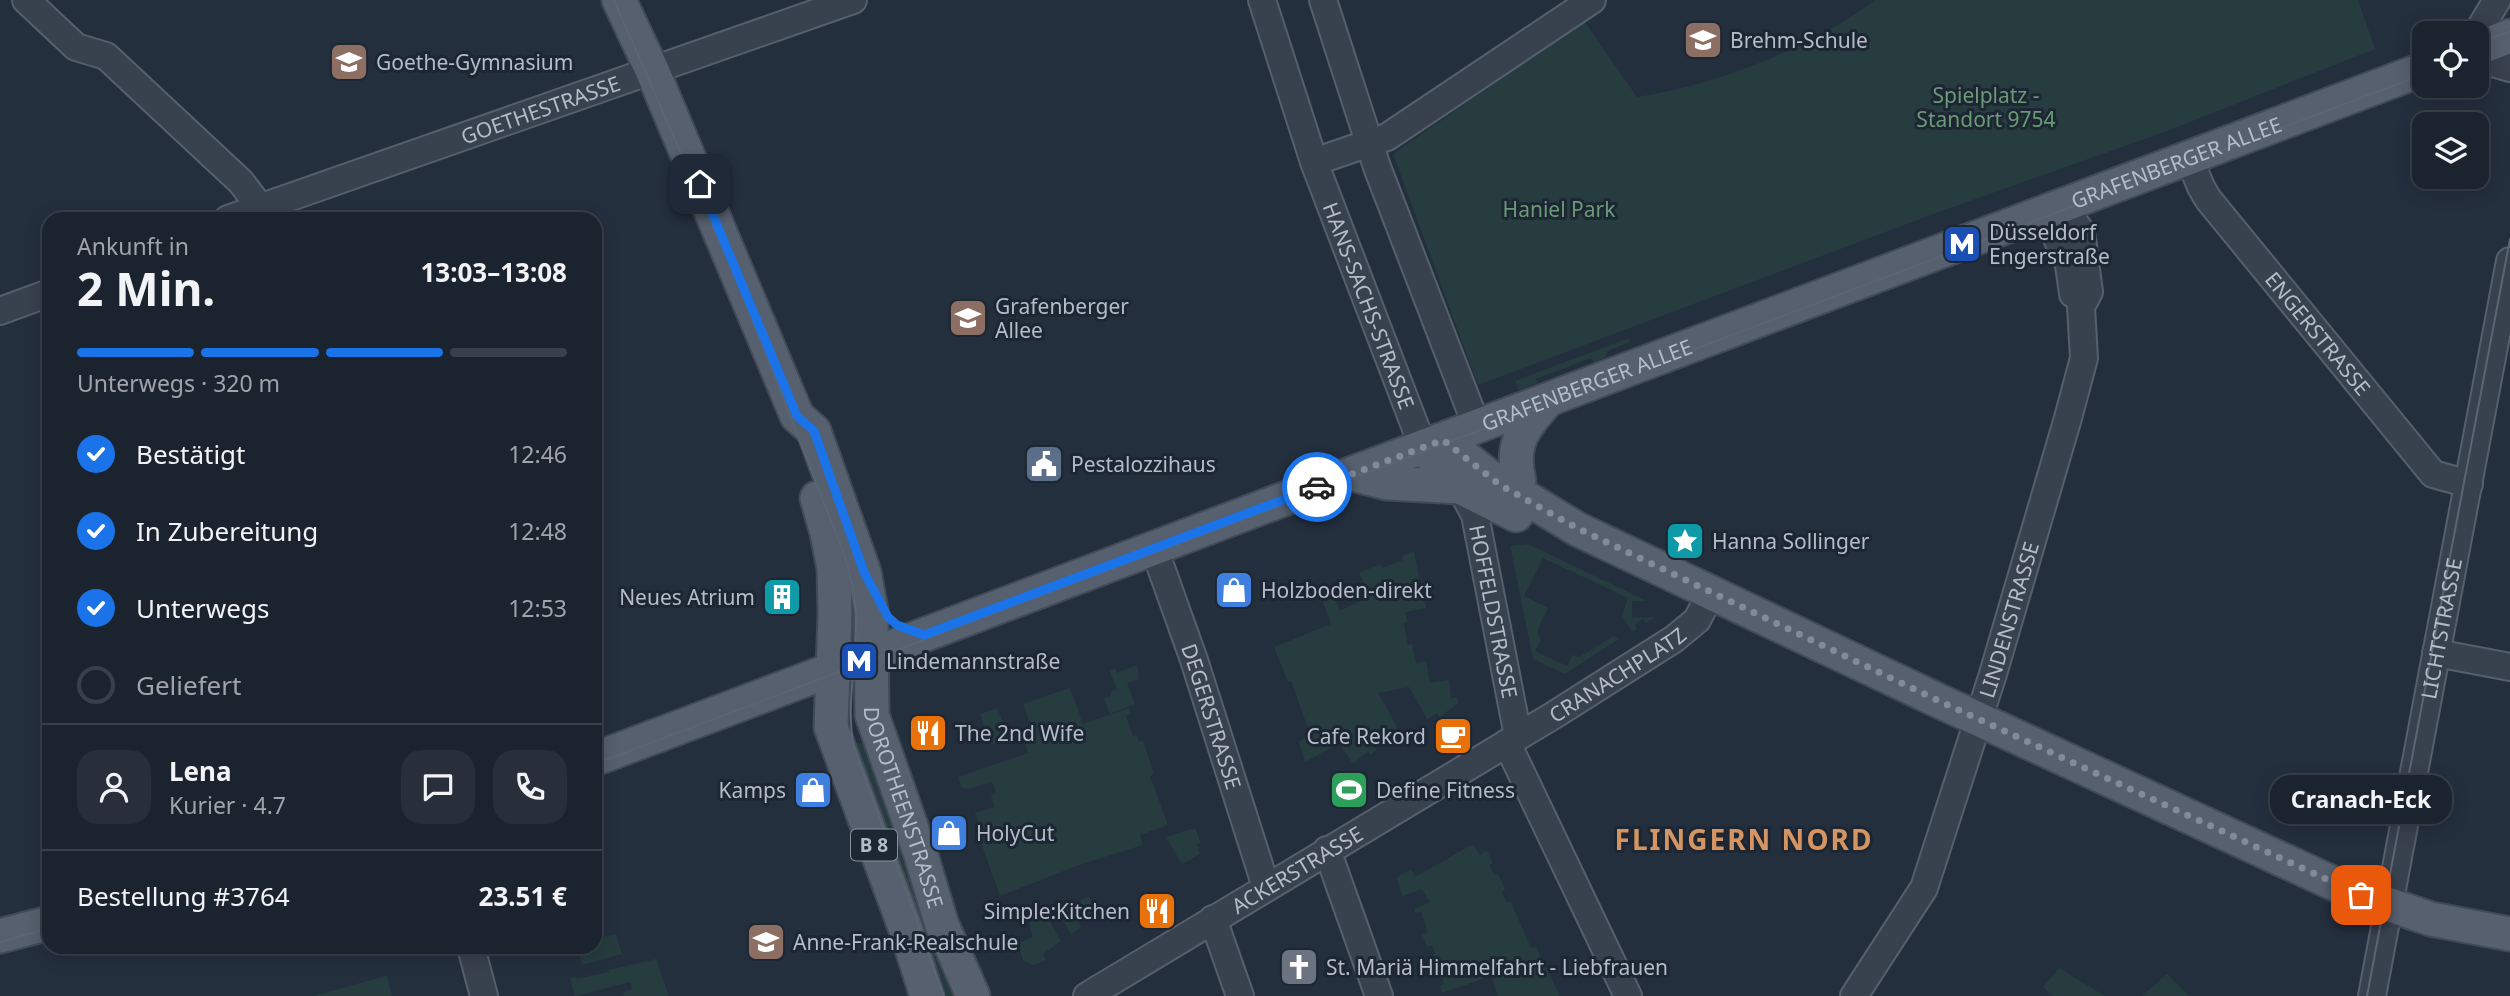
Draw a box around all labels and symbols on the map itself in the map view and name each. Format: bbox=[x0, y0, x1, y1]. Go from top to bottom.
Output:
school or university icon: Brehm-Schule bbox=[1682, 19, 1724, 61]
place label: Brehm-Schule bbox=[1730, 26, 1868, 54]
school or university icon: Goethe-Gymnasium bbox=[328, 41, 370, 83]
place label: Goethe-Gymnasium bbox=[376, 48, 573, 76]
street label: GOETHESTRASSE bbox=[457, 69, 624, 150]
park label: Spielplatz - Standort 9754 bbox=[1916, 81, 2056, 133]
street label: GRAFENBERGER ALLEE bbox=[2067, 110, 2286, 215]
pin bbox=[670, 154, 730, 214]
park label: Haniel Park bbox=[1503, 195, 1616, 223]
street label: HANS-SACHS-STRASSE bbox=[1317, 198, 1421, 413]
place label: Düsseldorf Engerstraße bbox=[1989, 218, 2110, 270]
metro station icon: Düsseldorf Engerstraße bbox=[1941, 223, 1983, 265]
street label: ENGERSTRASSE bbox=[2259, 266, 2377, 401]
place label: Grafenberger Allee bbox=[995, 292, 1129, 344]
school or university icon: Grafenberger Allee bbox=[947, 297, 989, 339]
street label: GRAFENBERGER ALLEE bbox=[1477, 332, 1696, 437]
public building icon: Pestalozzihaus bbox=[1023, 443, 1065, 485]
place label: Pestalozzihaus bbox=[1071, 450, 1216, 478]
courier bbox=[1282, 452, 1352, 522]
place icon: Hanna Sollinger bbox=[1664, 520, 1706, 562]
street label: HOFFELDSTRASSE bbox=[1463, 522, 1524, 701]
place label: Hanna Sollinger bbox=[1712, 527, 1870, 555]
street label: LINDENSTRASSE bbox=[1972, 538, 2045, 701]
street label: LICHTSTRASSE bbox=[2414, 556, 2468, 701]
shop icon: Holzboden-direkt bbox=[1213, 569, 1255, 611]
building icon: Neues Atrium bbox=[761, 576, 803, 618]
place label: Holzboden-direkt bbox=[1261, 576, 1432, 604]
place label: Neues Atrium bbox=[619, 583, 755, 611]
street label: CRANACHPLATZ bbox=[1544, 621, 1692, 729]
metro station icon: Lindemannstraße bbox=[838, 640, 880, 682]
street label: DEGERSTRASSE bbox=[1175, 640, 1248, 793]
place label: Lindemannstraße bbox=[886, 647, 1060, 675]
street label: DOROTHEENSTRASSE bbox=[858, 707, 950, 912]
restaurant icon: The 2nd Wife bbox=[907, 712, 949, 754]
cafe icon: Cafe Rekord bbox=[1432, 715, 1474, 757]
place label: The 2nd Wife bbox=[955, 719, 1084, 747]
place label: Cafe Rekord bbox=[1306, 722, 1426, 750]
shop icon: Kamps bbox=[792, 769, 834, 811]
sports icon: Define Fitness bbox=[1328, 769, 1370, 811]
place label: Kamps bbox=[719, 776, 786, 804]
place label: Define Fitness bbox=[1376, 776, 1515, 804]
callout: Cranach-Eck bbox=[2270, 776, 2452, 825]
shop icon: HolyCut bbox=[928, 812, 970, 854]
place label: HolyCut bbox=[976, 819, 1055, 847]
street label: ACKERSTRASSE bbox=[1226, 819, 1368, 920]
district label: FLINGERN NORD bbox=[1615, 820, 1873, 858]
road number: B 8 bbox=[851, 830, 897, 860]
pin bbox=[2331, 865, 2391, 925]
restaurant icon: Simple:Kitchen bbox=[1136, 890, 1178, 932]
place label: Simple:Kitchen bbox=[984, 897, 1130, 925]
school or university icon: Anne-Frank-Realschule bbox=[745, 921, 787, 963]
place label: Anne-Frank-Realschule bbox=[793, 928, 1018, 956]
church icon: St. Mariä Himmelfahrt - Liebfrauen bbox=[1278, 946, 1320, 988]
place label: St. Mariä Himmelfahrt - Liebfrauen bbox=[1326, 953, 1668, 981]

